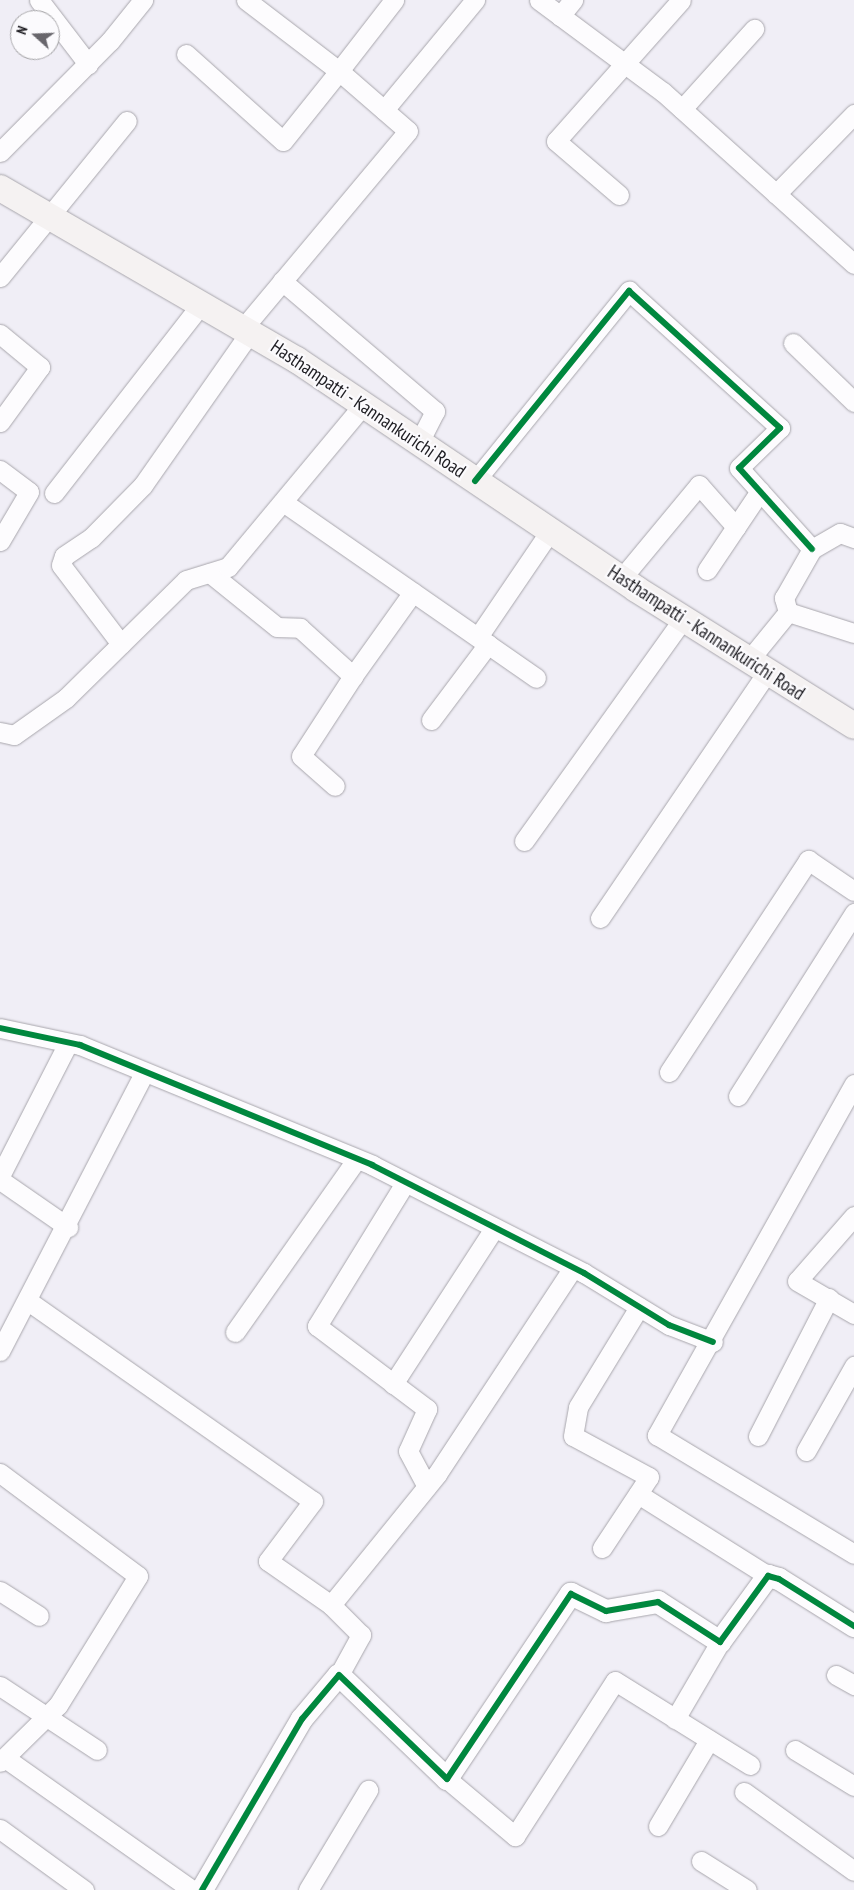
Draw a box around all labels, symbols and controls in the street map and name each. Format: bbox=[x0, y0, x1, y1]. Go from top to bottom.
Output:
north arrow bbox=[10, 10, 60, 60]
text: N bbox=[12, 24, 32, 37]
street label: Hasthampatti - Kannankurichi Road bbox=[266, 335, 470, 483]
street label: Hasthampatti - Kannankurichi Road bbox=[603, 560, 809, 706]

